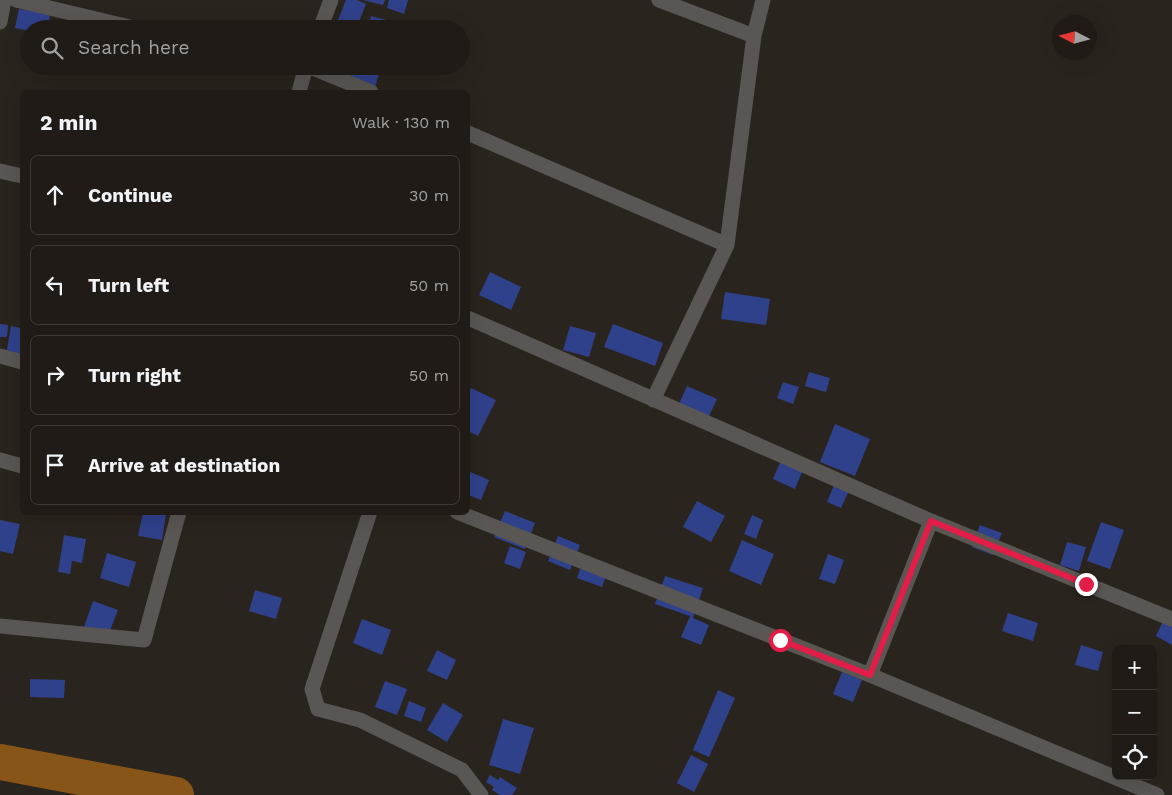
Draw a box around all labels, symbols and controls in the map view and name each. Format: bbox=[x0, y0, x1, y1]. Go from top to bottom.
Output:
north arrow bbox=[1052, 15, 1097, 60]
search box bbox=[20, 20, 470, 75]
icon: search bbox=[38, 34, 66, 62]
text: Search here bbox=[78, 36, 189, 59]
text: 2 min bbox=[40, 110, 97, 135]
text: Walk · 130 m bbox=[352, 113, 450, 132]
icon: ahead bbox=[41, 181, 69, 209]
text: Continue bbox=[88, 184, 172, 207]
text: 30 m bbox=[409, 186, 449, 205]
icon: left bbox=[41, 271, 69, 299]
text: Turn left bbox=[88, 274, 169, 297]
text: 50 m bbox=[409, 276, 449, 295]
icon: right bbox=[41, 361, 69, 389]
text: Turn right bbox=[88, 364, 181, 387]
text: 50 m bbox=[409, 366, 449, 385]
icon: arrive bbox=[41, 451, 69, 479]
text: Arrive at destination bbox=[88, 454, 280, 477]
route end bbox=[1075, 573, 1098, 596]
route start bbox=[769, 629, 792, 652]
map controls bbox=[1112, 645, 1157, 780]
button: + bbox=[1112, 645, 1157, 690]
button: − bbox=[1112, 690, 1157, 735]
button: locate bbox=[1112, 735, 1157, 780]

